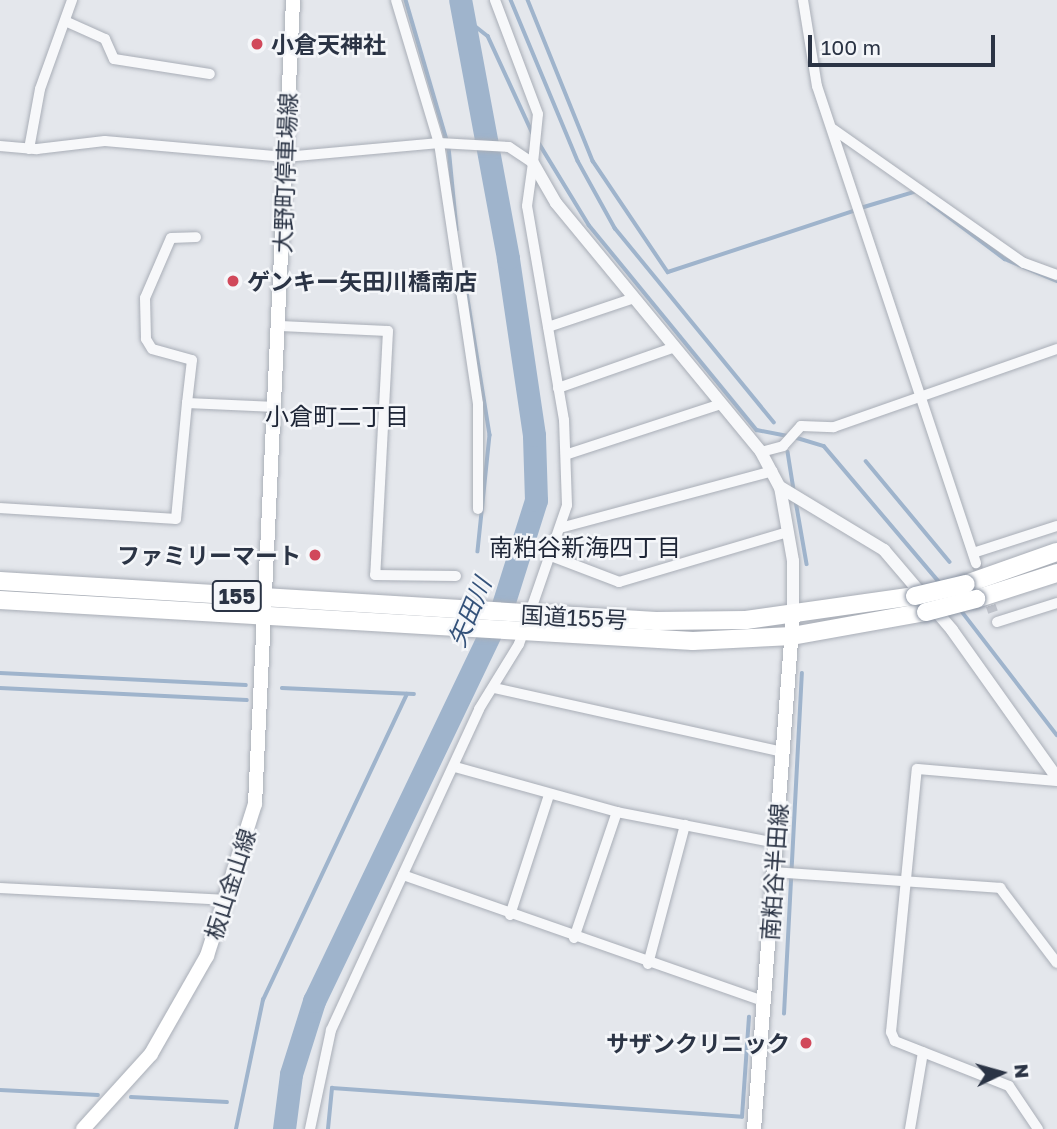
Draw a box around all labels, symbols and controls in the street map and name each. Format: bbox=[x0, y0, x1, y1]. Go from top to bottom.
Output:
scale bar bbox=[812, 21, 999, 65]
place label: 小倉天神社 bbox=[271, 30, 386, 58]
text: 100 m bbox=[821, 34, 881, 60]
marker: 小倉天神社 bbox=[249, 36, 265, 52]
street label: 大野町停車場線 bbox=[268, 92, 302, 254]
place label: ゲンキー矢田川橋南店 bbox=[247, 267, 477, 295]
marker: ゲンキー矢田川橋南店 bbox=[225, 273, 241, 289]
district label: 小倉町二丁目 bbox=[265, 402, 409, 430]
district label: 南粕谷新海四丁目 bbox=[489, 533, 681, 561]
place label: ファミリーマート bbox=[117, 541, 301, 569]
marker: ファミリーマート bbox=[307, 547, 323, 563]
water label: 矢田川 bbox=[442, 573, 496, 651]
road number: 155 bbox=[211, 578, 263, 614]
street label: 国道155号 bbox=[520, 600, 628, 634]
street label: 南粕谷半田線 bbox=[755, 802, 793, 942]
street label: 板山金山線 bbox=[199, 825, 261, 943]
place label: サザンクリニック bbox=[606, 1029, 790, 1057]
marker: サザンクリニック bbox=[796, 1033, 816, 1053]
north arrow bbox=[966, 1038, 1036, 1108]
text: N bbox=[1010, 1063, 1035, 1079]

